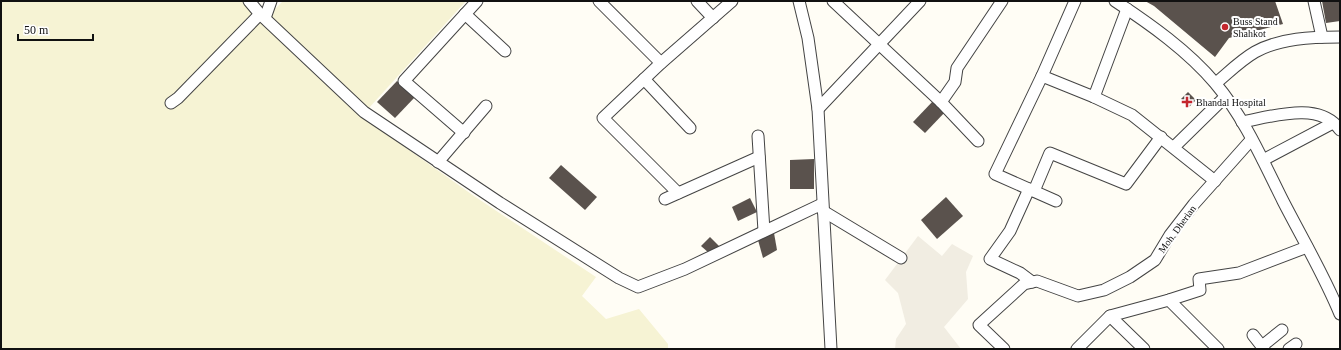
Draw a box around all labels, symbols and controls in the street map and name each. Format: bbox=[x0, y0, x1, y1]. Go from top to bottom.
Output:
scale bar bbox=[18, 16, 93, 42]
place label: Buss Stand Shahkot bbox=[1233, 16, 1278, 39]
marker: Buss Stand Shahkot bbox=[1220, 22, 1230, 32]
text: 50 m bbox=[24, 23, 49, 37]
marker: Bhandal Hospital bbox=[1181, 96, 1193, 108]
place label: Bhandal Hospital bbox=[1196, 97, 1266, 108]
street label: Moh. Dherian bbox=[1156, 203, 1198, 255]

